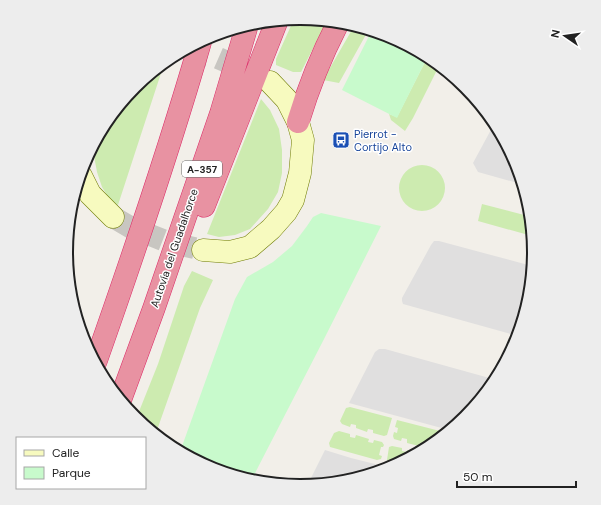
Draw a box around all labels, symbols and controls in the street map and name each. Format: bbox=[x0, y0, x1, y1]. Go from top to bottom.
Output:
north arrow bbox=[545, 16, 585, 56]
text: N bbox=[548, 28, 563, 39]
place label: Pierrot - Cortijo Alto bbox=[354, 127, 412, 154]
bus stop icon: Pierrot - Cortijo Alto bbox=[331, 130, 351, 150]
road number: A-357 bbox=[182, 161, 222, 177]
street label: Autovía del Guadalhorce bbox=[147, 187, 201, 309]
legend bbox=[16, 437, 146, 489]
text: Calle bbox=[52, 445, 79, 461]
scale bar bbox=[457, 463, 576, 489]
text: Parque bbox=[52, 465, 91, 481]
text: 50 m bbox=[463, 469, 492, 485]

